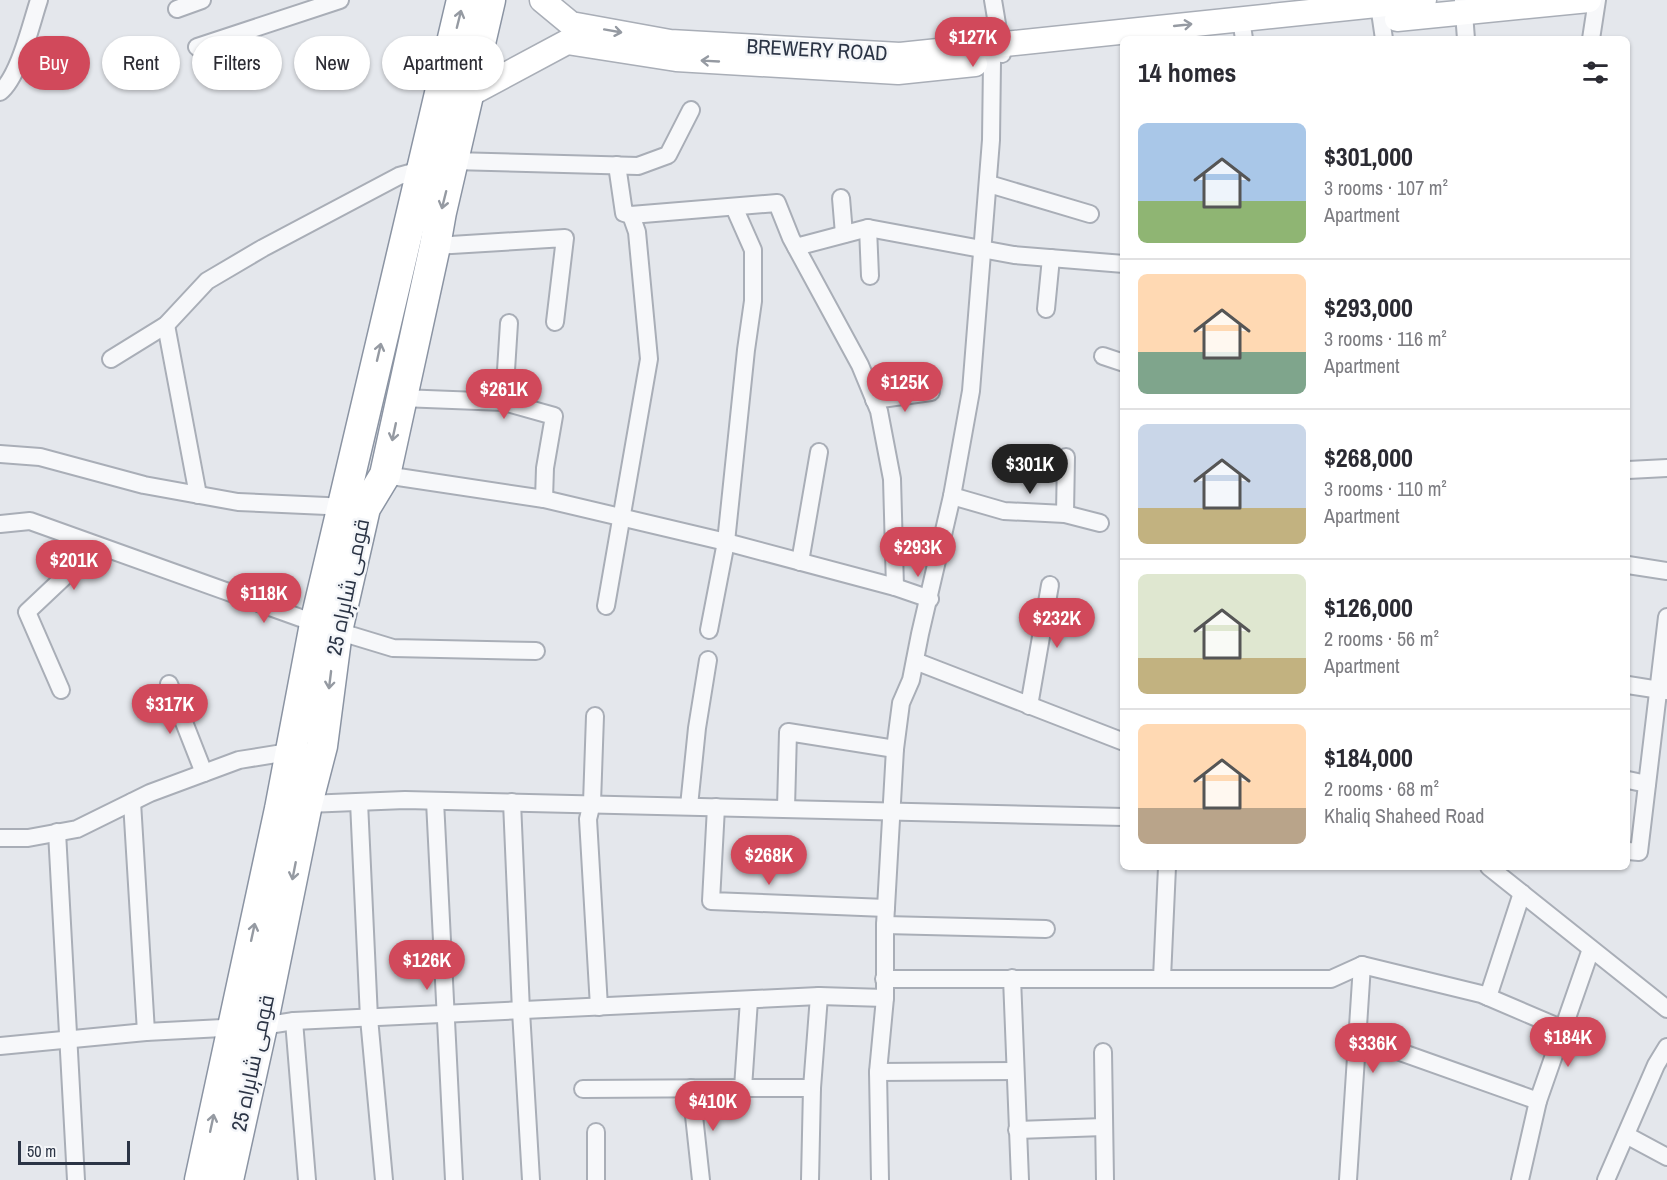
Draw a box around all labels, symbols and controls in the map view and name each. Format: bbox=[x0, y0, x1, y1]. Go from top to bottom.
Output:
one-way arrow bbox=[453, 10, 465, 29]
pin: $127K bbox=[931, 17, 1015, 68]
one-way arrow bbox=[1172, 19, 1192, 30]
text: $127K bbox=[949, 23, 997, 50]
one-way arrow bbox=[602, 26, 622, 37]
street label: BREWERY ROAD bbox=[746, 31, 888, 68]
chip: Buy bbox=[18, 36, 90, 90]
chip: Rent bbox=[102, 36, 180, 90]
chip: Filters bbox=[192, 36, 282, 90]
chip: New bbox=[294, 36, 370, 90]
chip: Apartment bbox=[382, 36, 504, 90]
text: 14 homes bbox=[1138, 55, 1236, 90]
one-way arrow bbox=[700, 56, 720, 67]
icon: filters bbox=[1579, 56, 1612, 89]
text: $301,000 bbox=[1324, 139, 1413, 174]
icon: home bbox=[1186, 147, 1258, 219]
text: 3 rooms · 107 m² bbox=[1324, 174, 1448, 201]
one-way arrow bbox=[437, 190, 449, 209]
text: Apartment bbox=[1324, 201, 1400, 228]
text: $293,000 bbox=[1324, 290, 1413, 325]
icon: home bbox=[1186, 298, 1258, 370]
text: 3 rooms · 116 m² bbox=[1324, 325, 1447, 352]
one-way arrow bbox=[374, 343, 385, 362]
text: Apartment bbox=[1324, 352, 1400, 379]
pin: $125K bbox=[863, 362, 947, 413]
text: $125K bbox=[881, 368, 929, 395]
pin: $261K bbox=[462, 369, 546, 420]
text: $261K bbox=[480, 375, 528, 402]
one-way arrow bbox=[388, 422, 399, 441]
text: $268,000 bbox=[1324, 440, 1413, 475]
pin: $301K bbox=[988, 444, 1072, 495]
icon: home bbox=[1186, 448, 1258, 520]
text: $301K bbox=[1006, 450, 1054, 477]
text: 3 rooms · 110 m² bbox=[1324, 475, 1447, 502]
text: Apartment bbox=[1324, 502, 1400, 529]
street label: قومی شاہراہ 25 bbox=[319, 516, 376, 658]
pin: $293K bbox=[876, 527, 960, 578]
text: $293K bbox=[894, 533, 942, 560]
pin: $201K bbox=[32, 540, 116, 591]
text: $201K bbox=[50, 546, 98, 573]
pin: $118K bbox=[222, 573, 306, 624]
text: $118K bbox=[240, 579, 288, 606]
text: $126,000 bbox=[1324, 590, 1413, 625]
pin: $232K bbox=[1015, 598, 1099, 649]
icon: home bbox=[1186, 598, 1258, 670]
text: $232K bbox=[1033, 604, 1081, 631]
text: 2 rooms · 56 m² bbox=[1324, 625, 1439, 652]
text: Apartment bbox=[1324, 652, 1400, 679]
one-way arrow bbox=[325, 669, 336, 689]
pin: $317K bbox=[128, 684, 212, 735]
text: $317K bbox=[146, 690, 194, 717]
text: $184,000 bbox=[1324, 740, 1413, 775]
icon: home bbox=[1186, 748, 1258, 820]
text: 2 rooms · 68 m² bbox=[1324, 775, 1439, 802]
text: Khaliq Shaheed Road bbox=[1324, 802, 1484, 829]
pin: $268K bbox=[727, 835, 811, 886]
text: $268K bbox=[745, 841, 793, 868]
one-way arrow bbox=[288, 861, 299, 880]
one-way arrow bbox=[248, 923, 259, 942]
pin: $126K bbox=[385, 940, 469, 991]
text: $126K bbox=[403, 946, 451, 973]
street label: قومی شاہراہ 25 bbox=[224, 992, 281, 1134]
pin: $184K bbox=[1526, 1017, 1610, 1068]
pin: $336K bbox=[1331, 1023, 1415, 1074]
text: $184K bbox=[1544, 1023, 1592, 1050]
text: $336K bbox=[1349, 1029, 1397, 1056]
pin: $410K bbox=[671, 1081, 755, 1132]
text: $410K bbox=[689, 1087, 737, 1114]
one-way arrow bbox=[207, 1114, 218, 1133]
scale bar bbox=[18, 1138, 130, 1166]
text: 50 m bbox=[27, 1140, 56, 1162]

